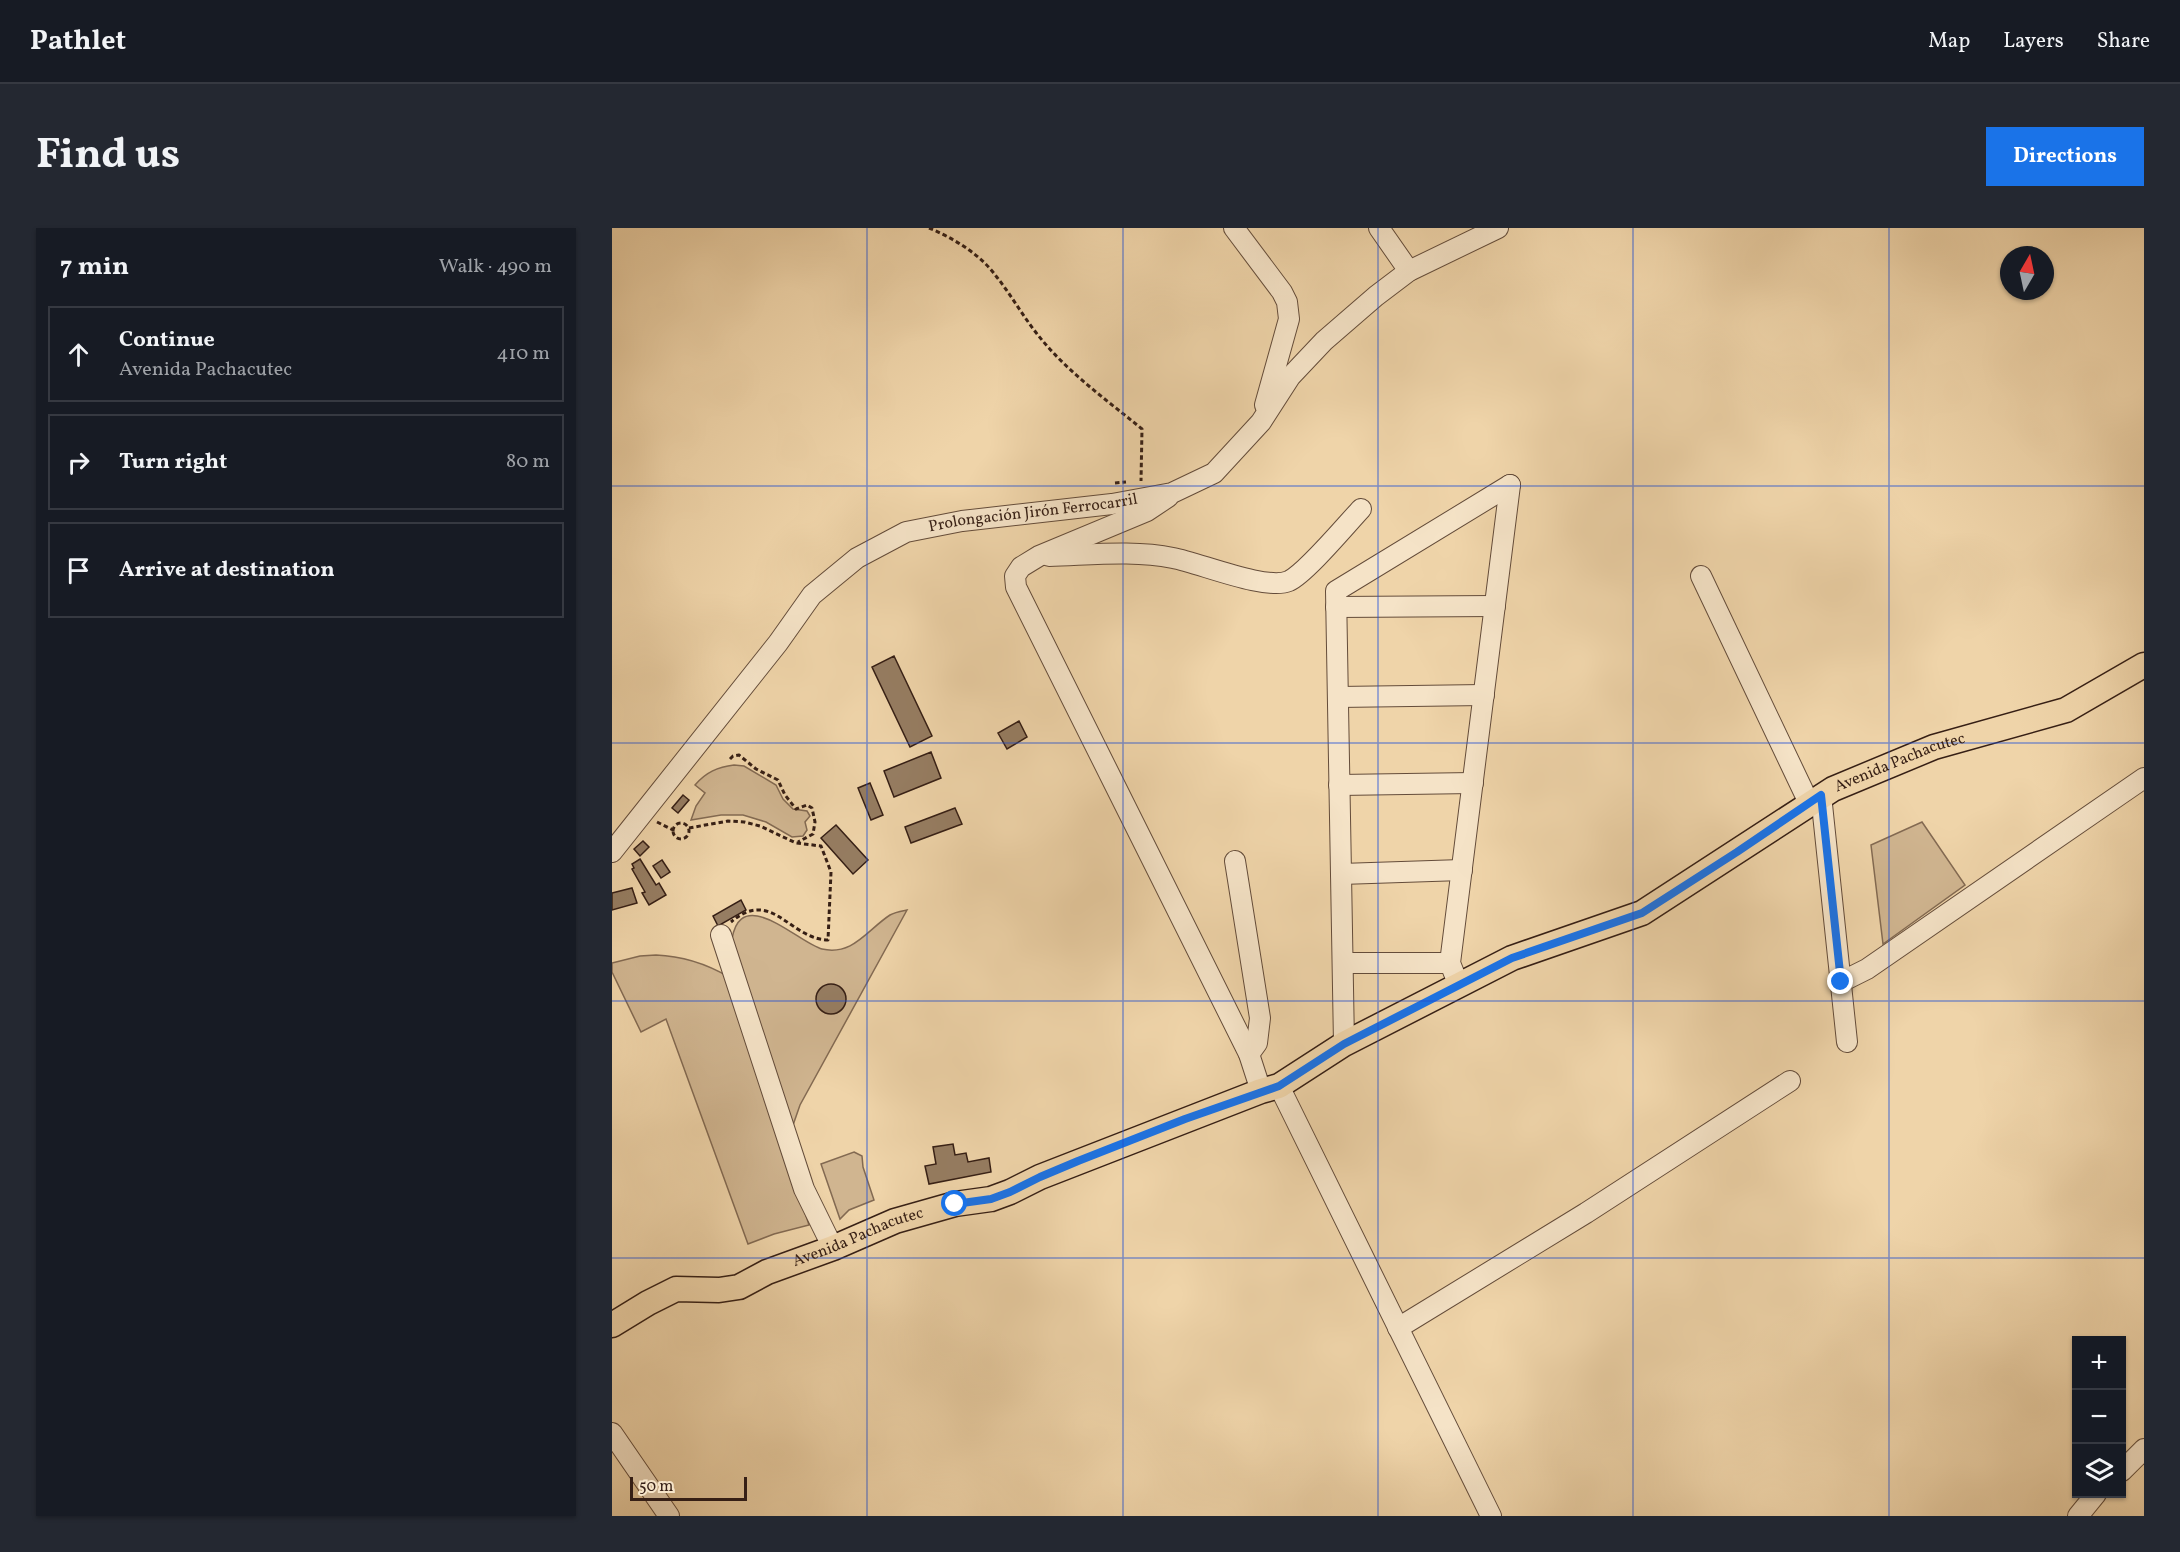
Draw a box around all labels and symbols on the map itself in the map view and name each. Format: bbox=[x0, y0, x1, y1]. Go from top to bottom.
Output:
north arrow bbox=[2000, 246, 2054, 300]
street label: Prolongación Jirón Ferrocarril bbox=[927, 488, 1140, 538]
street label: Avenida Pachacutec bbox=[1831, 728, 1968, 798]
route end bbox=[1827, 968, 1853, 994]
route start bbox=[941, 1190, 967, 1216]
street label: Avenida Pachacutec bbox=[790, 1203, 926, 1273]
scale bar bbox=[630, 1474, 747, 1502]

